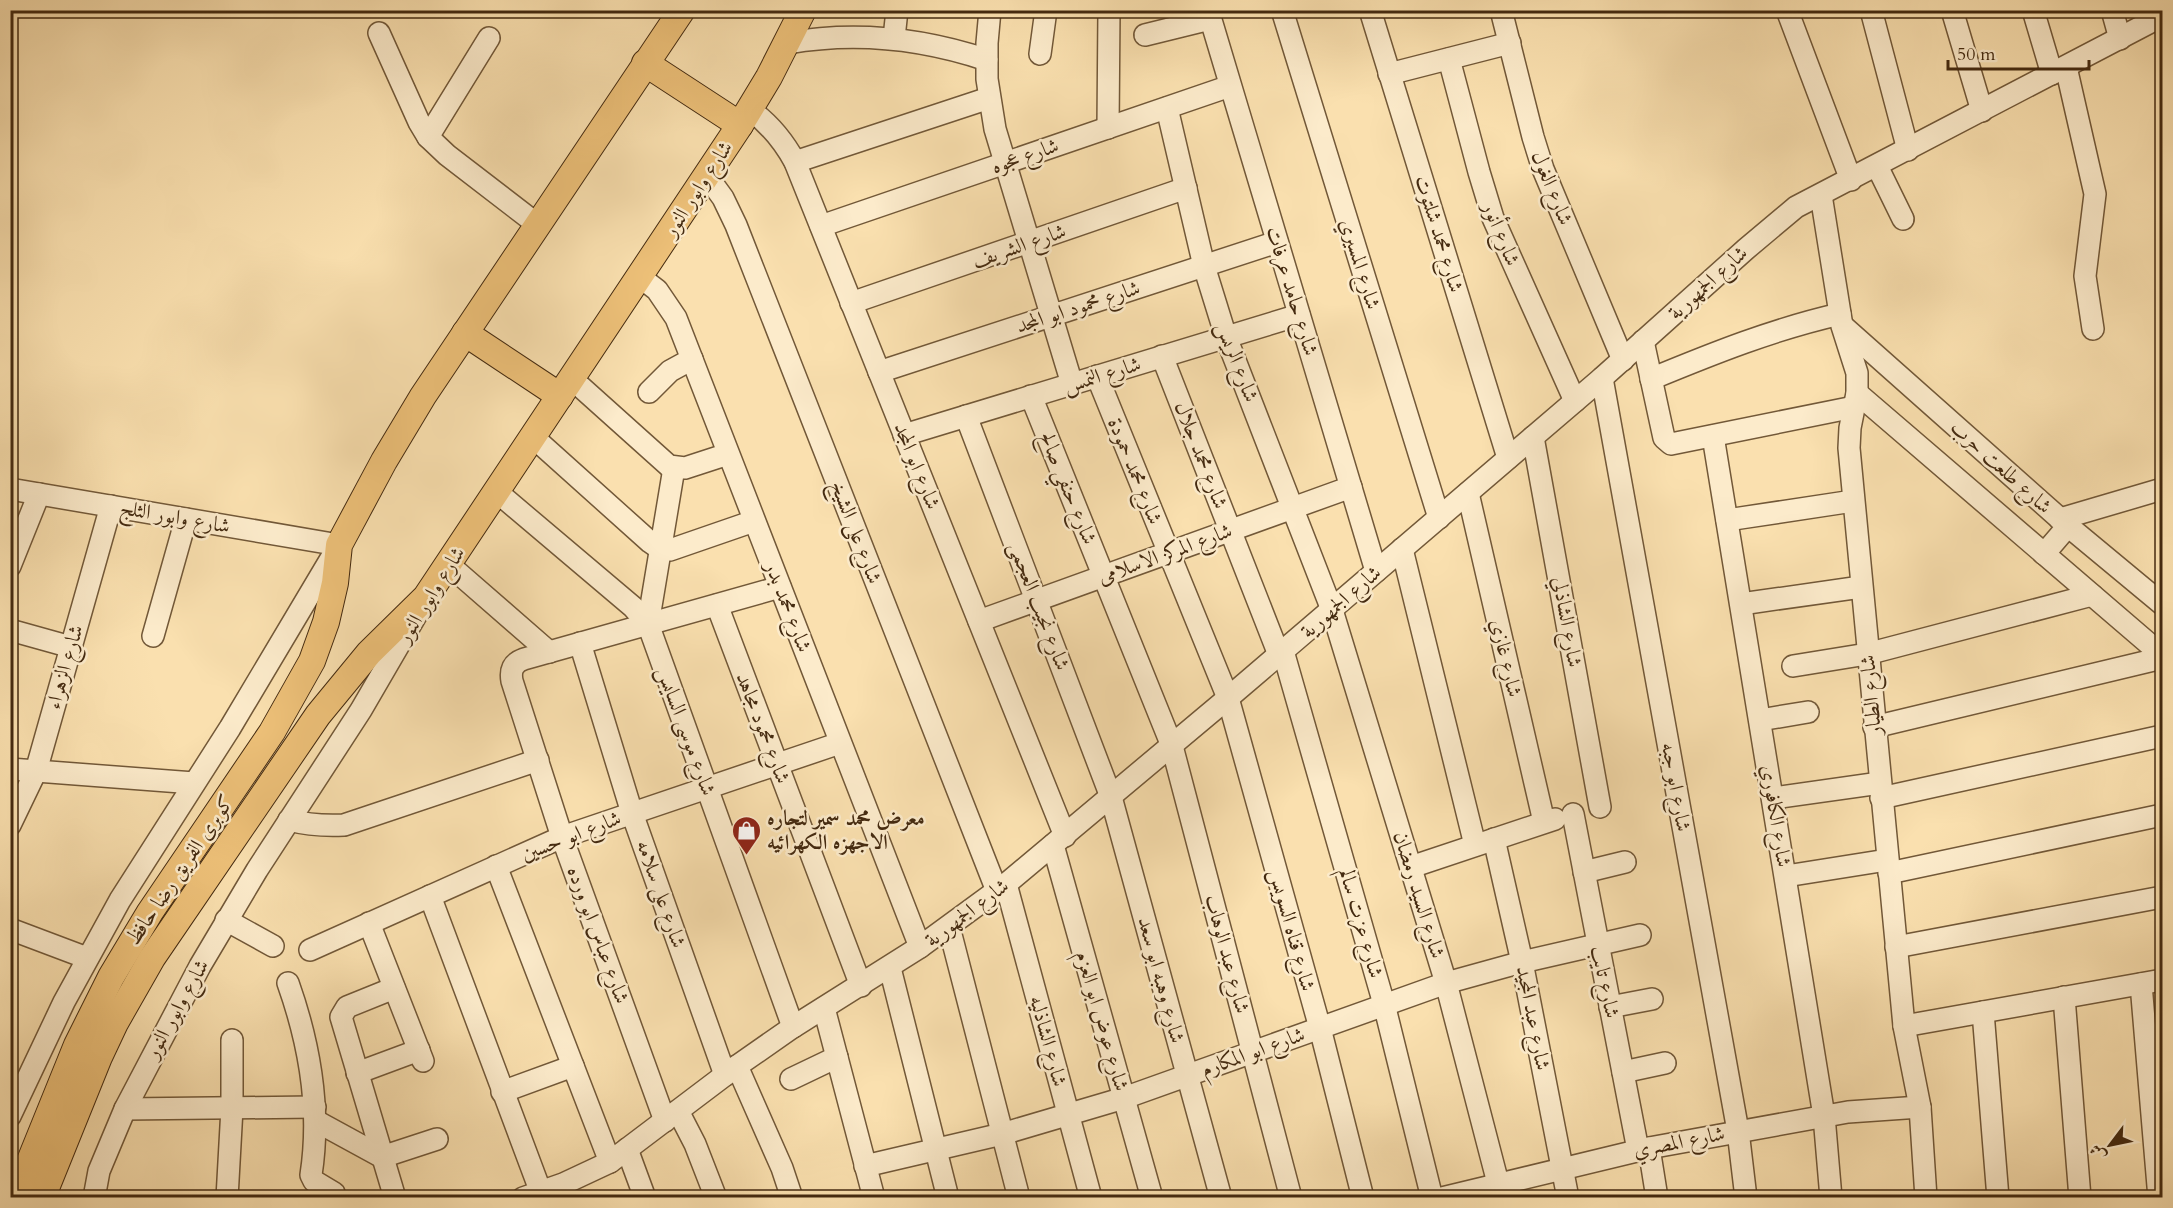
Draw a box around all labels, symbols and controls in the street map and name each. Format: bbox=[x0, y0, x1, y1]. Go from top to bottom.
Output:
scale bar bbox=[1948, 33, 2089, 71]
text: 50 m bbox=[1957, 42, 1996, 67]
street label: شارع عجوه bbox=[987, 131, 1064, 184]
street label: شارع وابور النور bbox=[655, 135, 742, 246]
street label: شارع الغول bbox=[1521, 146, 1580, 231]
street label: شارع محمد شلتوت bbox=[1405, 172, 1471, 297]
street label: شارع أنور bbox=[1472, 195, 1528, 271]
street label: شارع المسيري bbox=[1330, 215, 1388, 314]
street label: شارع الشريف bbox=[968, 216, 1071, 278]
street label: شارع حامد عرفات bbox=[1256, 223, 1325, 360]
street label: شارع الجمهورية bbox=[1662, 239, 1756, 329]
street label: شارع محمود ابو المجد bbox=[1012, 273, 1145, 344]
street label: شارع الريس bbox=[1206, 318, 1266, 407]
street label: شارع النمس bbox=[1060, 349, 1145, 403]
street label: شارع محمد جلال bbox=[1164, 397, 1235, 514]
street label: شارع محمد حمودة bbox=[1098, 413, 1170, 530]
street label: شارع طلعت حرب bbox=[1942, 413, 2058, 523]
street label: شارع ابو المجد bbox=[884, 418, 948, 515]
street label: شارع حنفي صالح bbox=[1028, 427, 1104, 551]
street label: شارع على الشيخ bbox=[819, 476, 889, 589]
street label: شارع وابور الثلج bbox=[117, 493, 232, 545]
street label: شارع المركز الاسلامى bbox=[1094, 516, 1237, 595]
street label: شارع نجيب العجمى bbox=[998, 537, 1077, 676]
street label: شارع وابور النور bbox=[389, 541, 475, 652]
street label: شارع محمد بدر bbox=[754, 556, 819, 658]
street label: شارع الجمهورية bbox=[1294, 559, 1390, 648]
street label: شارع الشاذلي bbox=[1542, 574, 1589, 670]
street label: شارع غازي bbox=[1480, 616, 1529, 701]
street label: شارع الزهراء bbox=[39, 621, 94, 713]
street label: شارع الطيار bbox=[1853, 654, 1892, 738]
street label: شارع موسى السايس bbox=[646, 662, 723, 801]
street label: شارع محمود مجاهد bbox=[726, 668, 797, 789]
street label: شارع ابو جبه bbox=[1651, 740, 1698, 835]
street label: شارع الكافوري bbox=[1751, 763, 1798, 870]
street label: كوبرى الفريق رضا حافظ bbox=[119, 789, 241, 951]
street label: شارع ابو حسين bbox=[517, 804, 626, 871]
place label: معرض محمد سمير لتجاره الاجهزه الكهرائيه bbox=[767, 804, 925, 857]
shop icon: معرض محمد سمير لتجاره الاجهزه الكهرائيه bbox=[730, 814, 762, 856]
street label: شارع السيد رمضان bbox=[1383, 828, 1452, 963]
street label: شارع على سلامه bbox=[626, 836, 693, 953]
street label: شارع عباس ابو ورده bbox=[557, 862, 636, 1009]
street label: شارع عزت سالم bbox=[1329, 865, 1391, 982]
street label: شارع قناه السويس bbox=[1259, 866, 1322, 995]
street label: شارع الجمهورية bbox=[919, 872, 1017, 957]
street label: شارع عبد الوهاب bbox=[1194, 891, 1257, 1017]
street label: شارع وهبه ابو سعد bbox=[1127, 914, 1192, 1047]
street label: شارع تايب bbox=[1580, 943, 1627, 1021]
street label: شارع عوض ابو العزم bbox=[1065, 948, 1136, 1095]
street label: شارع وابور النور bbox=[137, 954, 219, 1067]
street label: شارع عبد المجيد bbox=[1506, 963, 1557, 1073]
street label: شارع الشاذليه bbox=[1019, 992, 1074, 1091]
street label: شارع ابو المكارم bbox=[1197, 1020, 1310, 1087]
north arrow bbox=[2080, 1115, 2140, 1175]
street label: شارع المصري bbox=[1631, 1119, 1728, 1168]
text: ش bbox=[2085, 1140, 2112, 1165]

